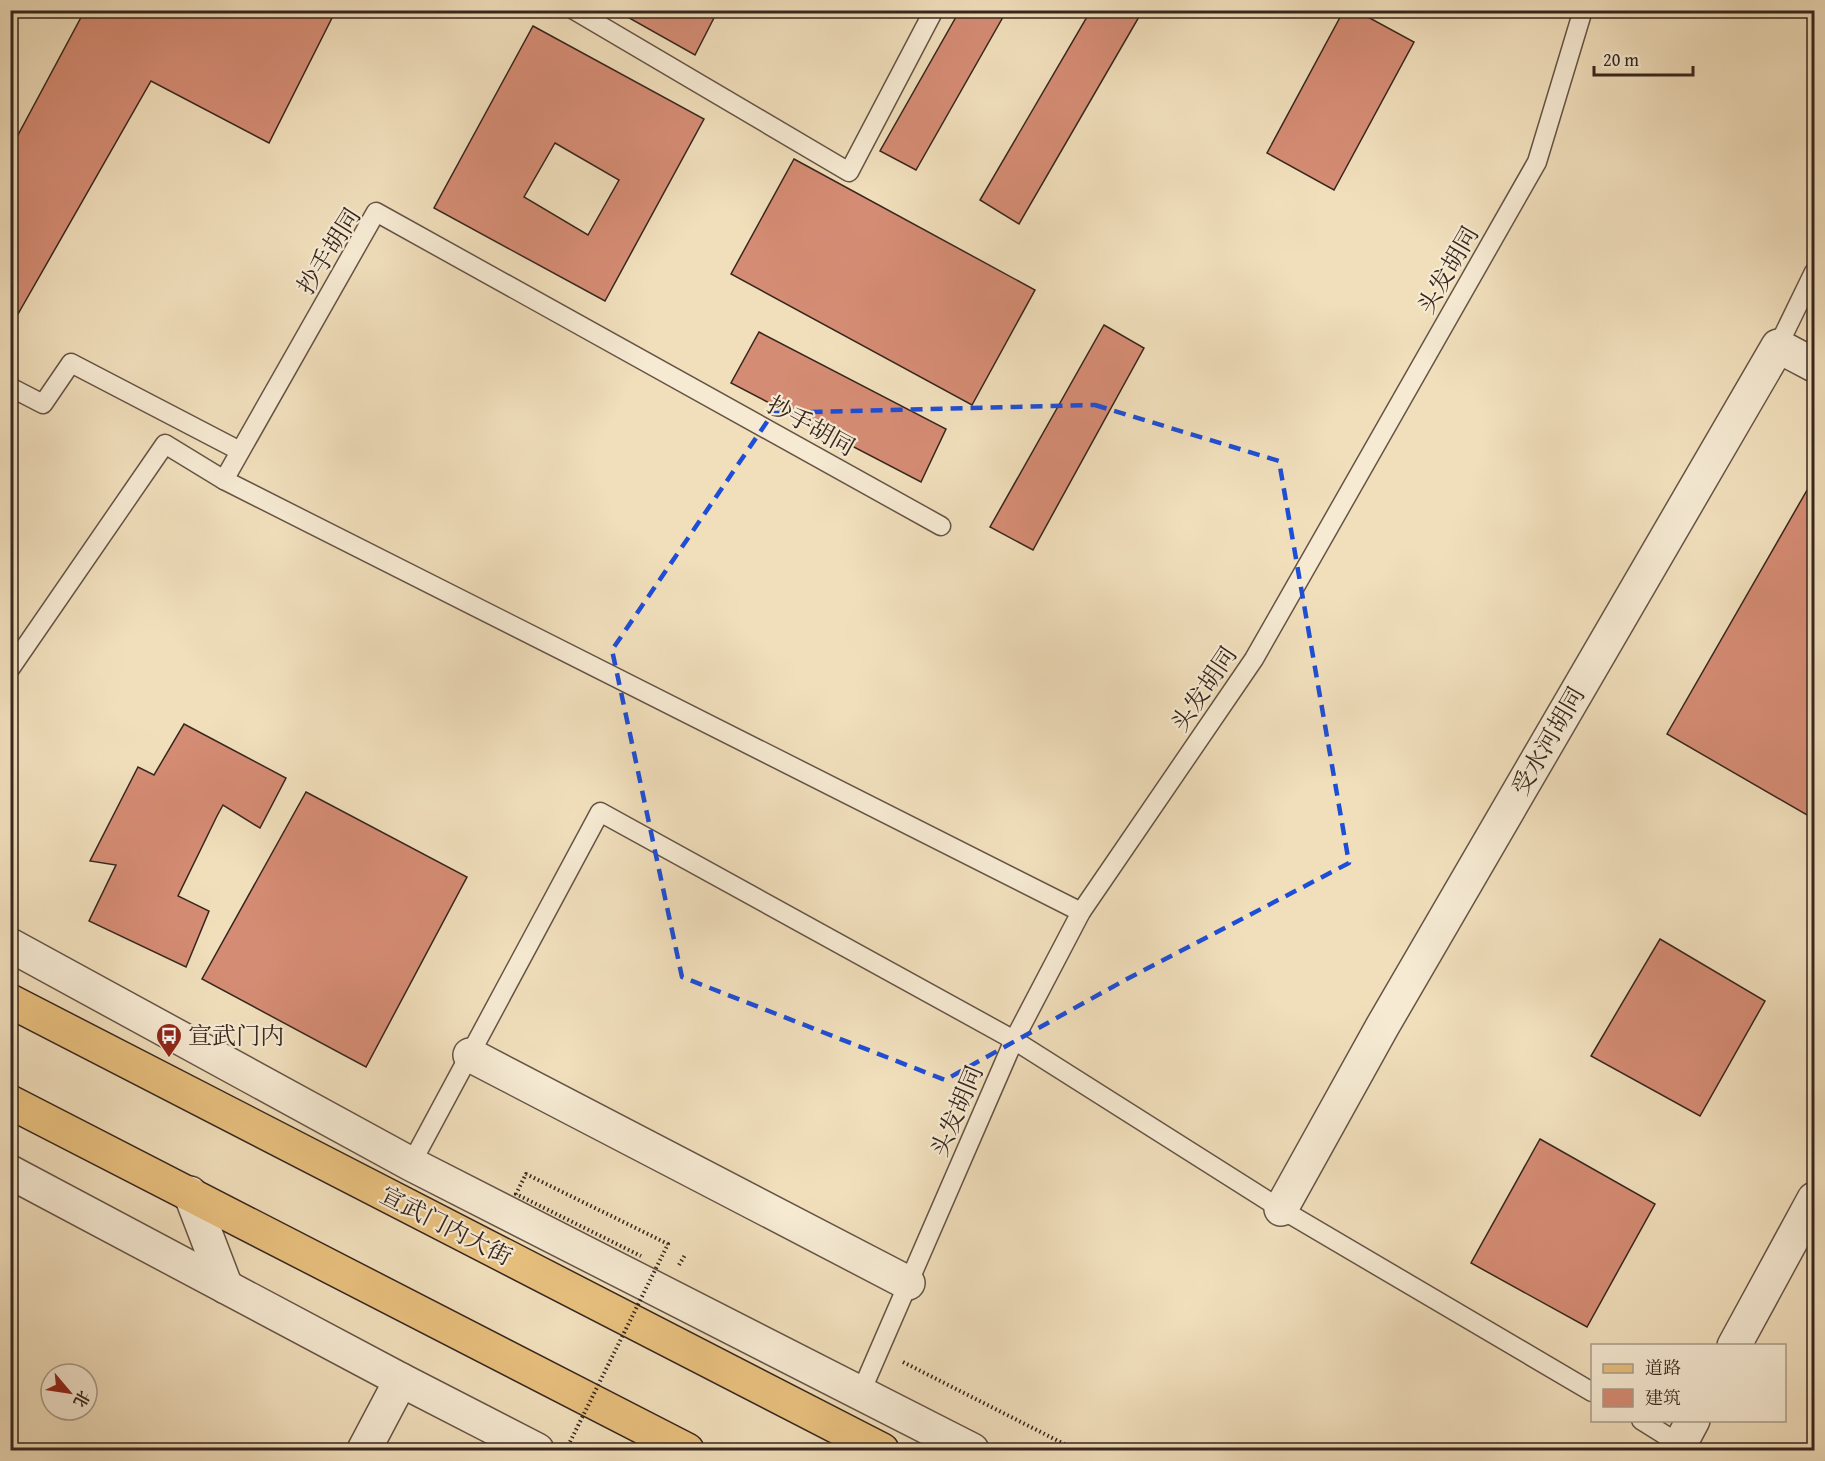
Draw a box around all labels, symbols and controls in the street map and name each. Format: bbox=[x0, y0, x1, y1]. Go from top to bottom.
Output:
scale bar bbox=[1594, 39, 1693, 77]
text: 20 m bbox=[1603, 46, 1639, 73]
street label: 抄手胡同 bbox=[288, 201, 369, 301]
street label: 头发胡同 bbox=[1408, 219, 1487, 320]
street label: 抄手胡同 bbox=[761, 387, 862, 464]
street label: 头发胡同 bbox=[1162, 639, 1245, 738]
street label: 受水河胡同 bbox=[1502, 680, 1593, 801]
place label: 宣武门内 bbox=[188, 1018, 284, 1053]
bus stop icon: 宣武门内 bbox=[154, 1021, 184, 1059]
street label: 头发胡同 bbox=[922, 1060, 991, 1162]
street label: 宣武门内大街 bbox=[374, 1177, 518, 1274]
legend bbox=[1591, 1344, 1786, 1422]
text: 道路 bbox=[1645, 1354, 1681, 1381]
north arrow bbox=[39, 1362, 99, 1422]
text: 建筑 bbox=[1645, 1384, 1681, 1411]
text: 北 bbox=[68, 1386, 96, 1412]

